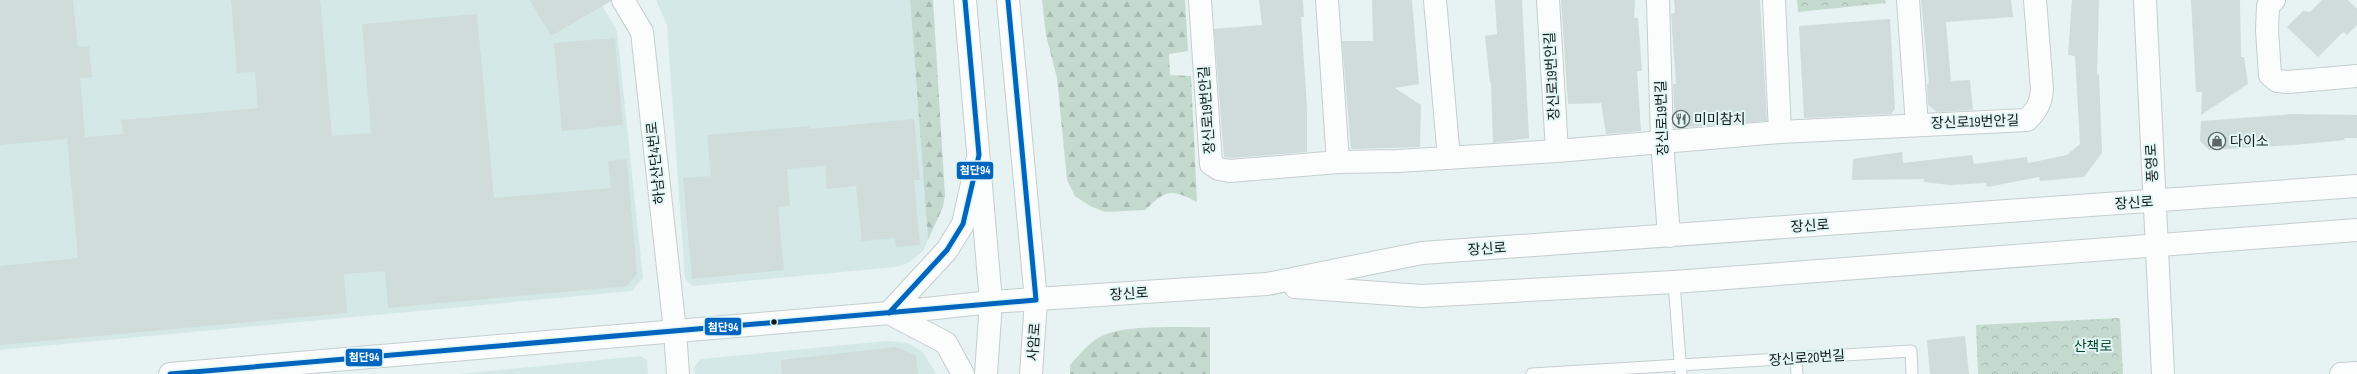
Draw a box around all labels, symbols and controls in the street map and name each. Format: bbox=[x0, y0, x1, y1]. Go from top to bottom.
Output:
street label: 장신로19번안길 bbox=[1541, 31, 1563, 121]
street label: 장신로19번안길 bbox=[1195, 65, 1219, 155]
street label: 장신로19번길 bbox=[1652, 80, 1672, 156]
restaurant icon: 미미참치 bbox=[1671, 109, 1691, 129]
place label: 미미참치 bbox=[1694, 111, 1746, 128]
street label: 장신로19번안길 bbox=[1931, 112, 2019, 132]
street label: 하남산단4번로 bbox=[643, 121, 669, 205]
shop icon: 다이소 bbox=[2207, 131, 2227, 151]
place label: 다이소 bbox=[2230, 133, 2269, 150]
street label: 풍영로 bbox=[2142, 143, 2161, 183]
line badge: 첨단94 bbox=[956, 161, 994, 180]
text: 첨단94 bbox=[960, 164, 990, 177]
street label: 장신로 bbox=[2114, 193, 2154, 213]
street label: 장신로 bbox=[1790, 216, 1830, 236]
street label: 장신로 bbox=[1467, 239, 1507, 259]
street label: 장신로 bbox=[1109, 284, 1149, 304]
line badge: 첨단94 bbox=[704, 317, 742, 336]
unlabelled marker bbox=[769, 317, 779, 327]
text: 첨단94 bbox=[708, 321, 738, 334]
street label: 사암로 bbox=[1024, 322, 1044, 362]
park label: 산책로 bbox=[2074, 338, 2112, 355]
street label: 장신로20번길 bbox=[1768, 347, 1846, 369]
line badge: 첨단94 bbox=[345, 348, 383, 367]
text: 첨단94 bbox=[349, 351, 379, 364]

